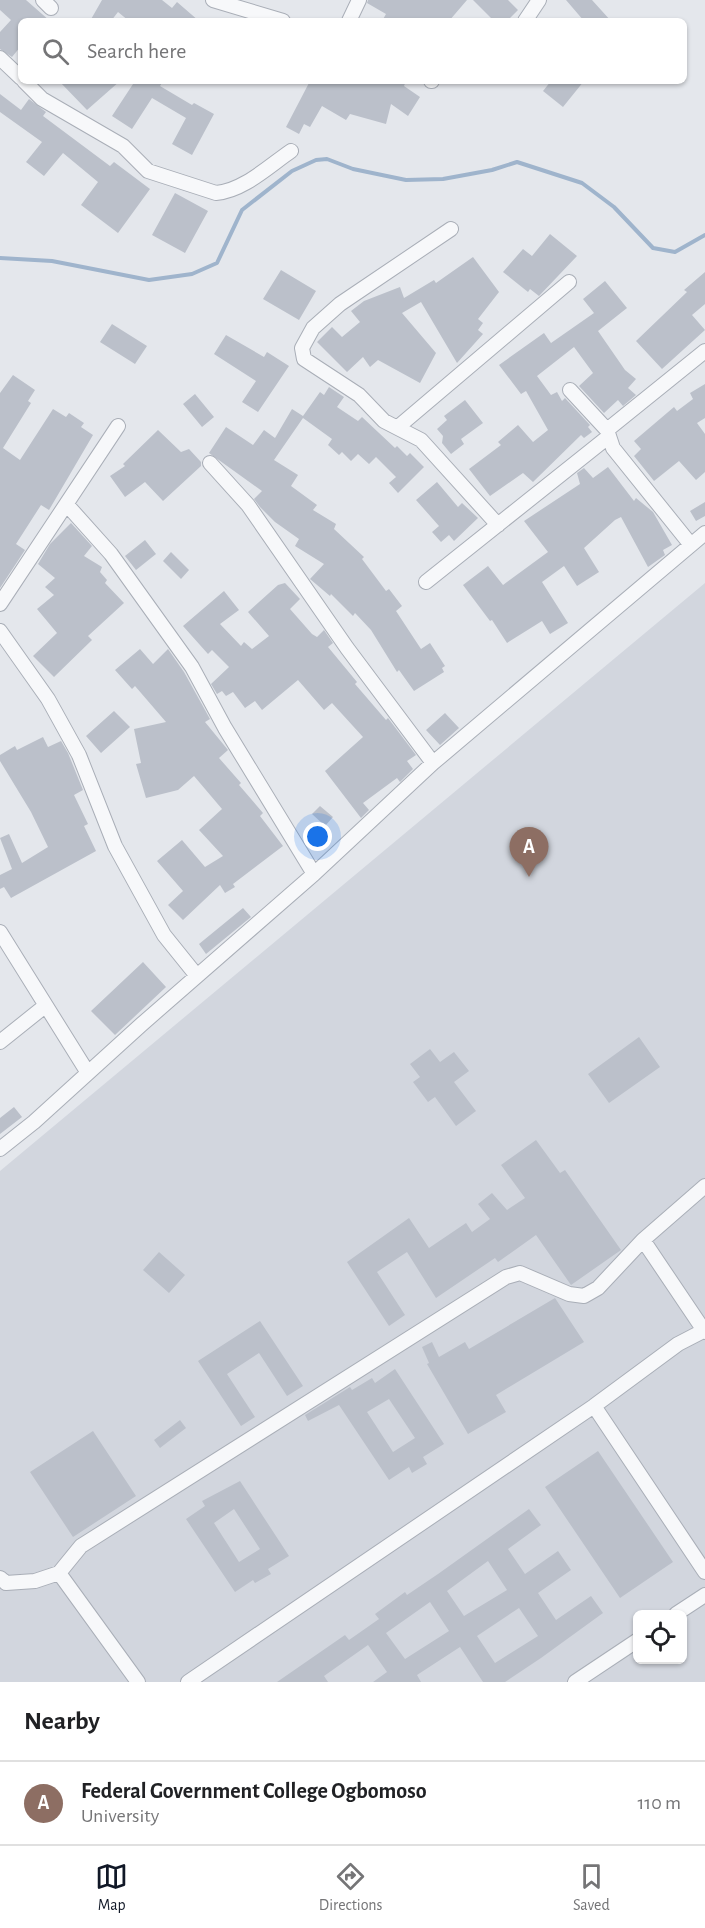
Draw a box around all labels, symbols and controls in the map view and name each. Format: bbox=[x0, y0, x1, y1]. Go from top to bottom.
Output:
search box bbox=[18, 18, 687, 84]
icon: search bbox=[39, 35, 72, 68]
text: Search here bbox=[87, 40, 186, 62]
your location bbox=[303, 822, 332, 851]
pin: A bbox=[510, 828, 548, 877]
map controls bbox=[633, 1610, 687, 1664]
button: locate bbox=[633, 1610, 687, 1664]
text: Nearby bbox=[24, 1708, 100, 1734]
text: Federal Government College Ogbomoso bbox=[81, 1780, 427, 1802]
text: A bbox=[38, 1793, 50, 1813]
text: 110 m bbox=[637, 1793, 681, 1813]
text: University bbox=[81, 1806, 159, 1826]
tab: Map bbox=[95, 1860, 128, 1915]
tab: Directions bbox=[319, 1860, 383, 1915]
tab: Saved bbox=[573, 1860, 610, 1915]

